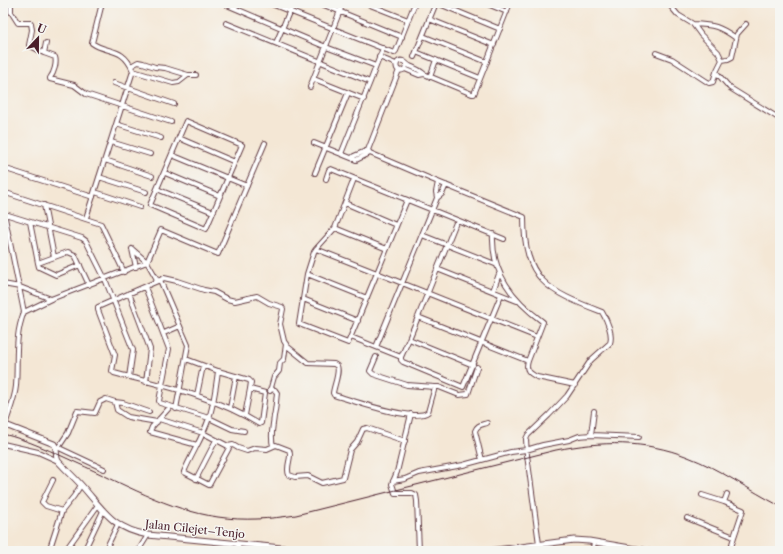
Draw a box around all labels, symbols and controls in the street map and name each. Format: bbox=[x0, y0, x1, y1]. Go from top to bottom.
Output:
north arrow bbox=[18, 18, 58, 58]
text: U bbox=[35, 21, 49, 37]
street label: Jalan Cilejet–Tenjo bbox=[142, 517, 246, 541]

